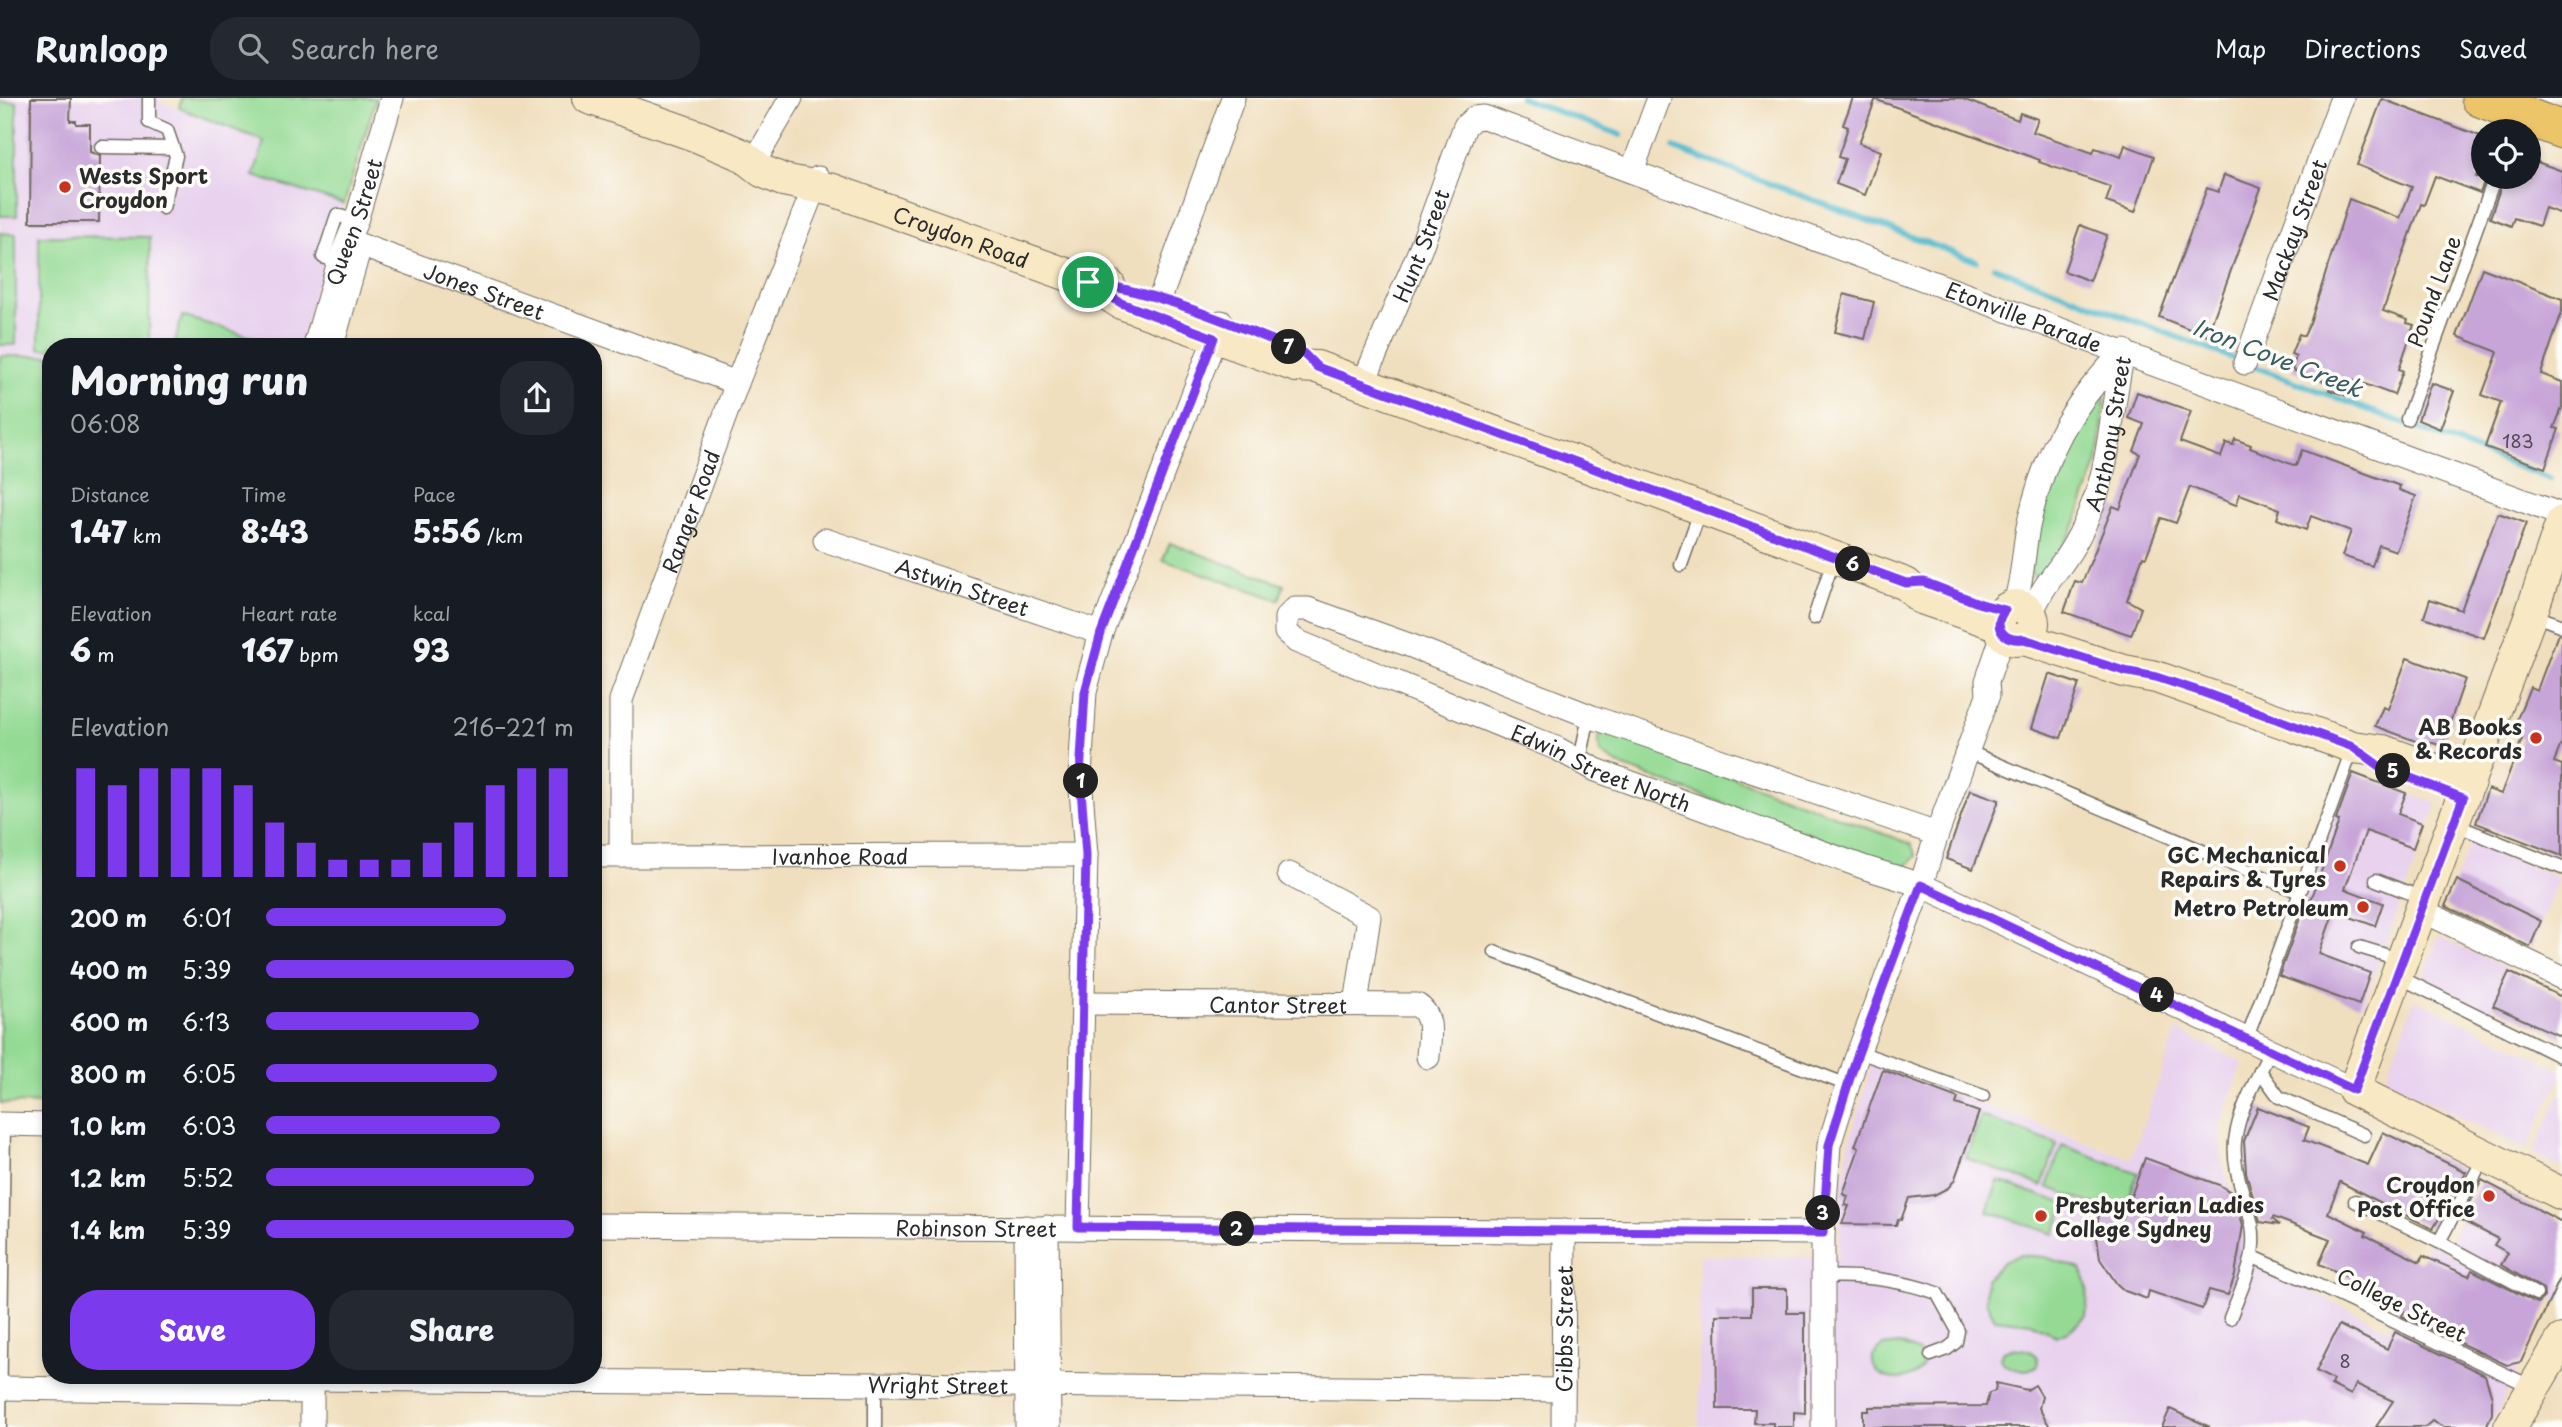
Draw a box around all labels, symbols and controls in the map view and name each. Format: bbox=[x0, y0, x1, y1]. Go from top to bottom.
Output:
search box bbox=[210, 17, 700, 80]
text: Runloop bbox=[35, 23, 168, 73]
icon: search bbox=[234, 29, 272, 67]
text: Search here bbox=[290, 29, 439, 68]
text: Map bbox=[2215, 30, 2266, 66]
text: Directions bbox=[2304, 30, 2421, 66]
text: Saved bbox=[2459, 30, 2527, 66]
map controls bbox=[2471, 119, 2541, 189]
button: locate bbox=[2471, 119, 2541, 189]
street label: Mackay Street bbox=[2253, 154, 2334, 305]
street label: Queen Street bbox=[317, 155, 390, 289]
place label: Wests Sport Croydon bbox=[79, 159, 208, 215]
marker: Wests Sport Croydon bbox=[57, 179, 73, 195]
street label: Hunt Street bbox=[1384, 184, 1457, 307]
street label: Croydon Road bbox=[889, 197, 1033, 275]
street label: Pound Lane bbox=[2398, 231, 2468, 351]
pin bbox=[1058, 252, 1118, 312]
street label: Jones Street bbox=[419, 254, 549, 327]
icon: arrive bbox=[1069, 263, 1107, 301]
street label: Etonville Parade bbox=[1941, 273, 2106, 360]
water label: Iron Cove Creek bbox=[2188, 309, 2369, 406]
pin: 7 bbox=[1272, 330, 1306, 364]
text: 7 bbox=[1283, 332, 1294, 360]
text: Morning run bbox=[70, 351, 308, 408]
street label: Anthony Street bbox=[2076, 353, 2138, 516]
button: share bbox=[500, 361, 574, 435]
text: 06:08 bbox=[70, 406, 141, 441]
house number: 183 bbox=[2502, 427, 2534, 454]
street label: Ranger Road bbox=[653, 445, 727, 577]
text: Distance bbox=[70, 480, 150, 508]
text: Time bbox=[241, 480, 286, 508]
text: Pace bbox=[413, 480, 456, 508]
text: 1.47 bbox=[70, 508, 127, 553]
text: 8:43 bbox=[241, 508, 309, 553]
text: 5:56 bbox=[413, 508, 481, 553]
text: km bbox=[127, 521, 161, 549]
text: /km bbox=[481, 521, 523, 549]
pin: 6 bbox=[1836, 546, 1870, 582]
street label: Astwin Street bbox=[891, 549, 1033, 624]
text: 6 bbox=[1846, 549, 1859, 577]
text: Elevation bbox=[70, 599, 152, 627]
text: Heart rate bbox=[241, 599, 337, 627]
text: kcal bbox=[413, 599, 451, 627]
text: 6 bbox=[70, 627, 91, 672]
text: 167 bbox=[241, 627, 293, 672]
text: 93 bbox=[413, 627, 450, 672]
text: m bbox=[91, 640, 115, 668]
text: bpm bbox=[293, 640, 339, 668]
text: Elevation bbox=[70, 709, 169, 744]
text: 216–221 m bbox=[453, 709, 574, 744]
place label: AB Books & Records bbox=[2415, 710, 2522, 766]
street label: Edwin Street North bbox=[1507, 716, 1696, 819]
marker: AB Books & Records bbox=[2528, 730, 2544, 746]
pin: 5 bbox=[2376, 754, 2410, 788]
text: 5 bbox=[2386, 756, 2399, 784]
pin: 1 bbox=[1064, 764, 1098, 798]
text: 1 bbox=[1076, 766, 1085, 794]
place label: GC Mechanical Repairs & Tyres bbox=[2160, 838, 2326, 894]
street label: Ivanhoe Road bbox=[772, 839, 908, 872]
marker: GC Mechanical Repairs & Tyres bbox=[2332, 858, 2348, 874]
place label: Metro Petroleum bbox=[2174, 891, 2349, 923]
marker: Metro Petroleum bbox=[2355, 899, 2371, 915]
text: 200 m bbox=[70, 900, 147, 935]
text: 6:01 bbox=[182, 900, 232, 935]
text: 400 m bbox=[70, 952, 148, 987]
text: 5:39 bbox=[182, 952, 232, 987]
pin: 4 bbox=[2140, 978, 2174, 1012]
text: 4 bbox=[2150, 980, 2163, 1008]
street label: Cantor Street bbox=[1209, 988, 1347, 1021]
text: 600 m bbox=[70, 1004, 148, 1039]
text: 6:13 bbox=[182, 1004, 230, 1039]
text: 800 m bbox=[70, 1056, 147, 1091]
text: 6:05 bbox=[182, 1056, 236, 1091]
text: 1.0 km bbox=[70, 1108, 147, 1143]
text: 6:03 bbox=[182, 1108, 236, 1143]
text: 1.2 km bbox=[70, 1160, 146, 1195]
text: 5:52 bbox=[182, 1160, 234, 1195]
place label: Croydon Post Office bbox=[2357, 1168, 2475, 1224]
place label: Presbyterian Ladies College Sydney bbox=[2055, 1188, 2264, 1244]
marker: Croydon Post Office bbox=[2481, 1188, 2497, 1204]
pin: 3 bbox=[1806, 1196, 1840, 1230]
text: 3 bbox=[1816, 1198, 1829, 1226]
marker: Presbyterian Ladies College Sydney bbox=[2033, 1208, 2049, 1224]
street label: Robinson Street bbox=[895, 1211, 1057, 1244]
text: 1.4 km bbox=[70, 1212, 145, 1247]
text: 5:39 bbox=[182, 1212, 232, 1247]
pin: 2 bbox=[1220, 1212, 1254, 1246]
text: 2 bbox=[1230, 1214, 1243, 1242]
street label: College Street bbox=[2332, 1259, 2472, 1349]
street label: Gibbs Street bbox=[1547, 1266, 1580, 1392]
button: Save bbox=[70, 1290, 315, 1370]
button: Share bbox=[329, 1290, 574, 1370]
house number: 8 bbox=[2339, 1347, 2351, 1374]
street label: Wright Street bbox=[868, 1368, 1008, 1401]

